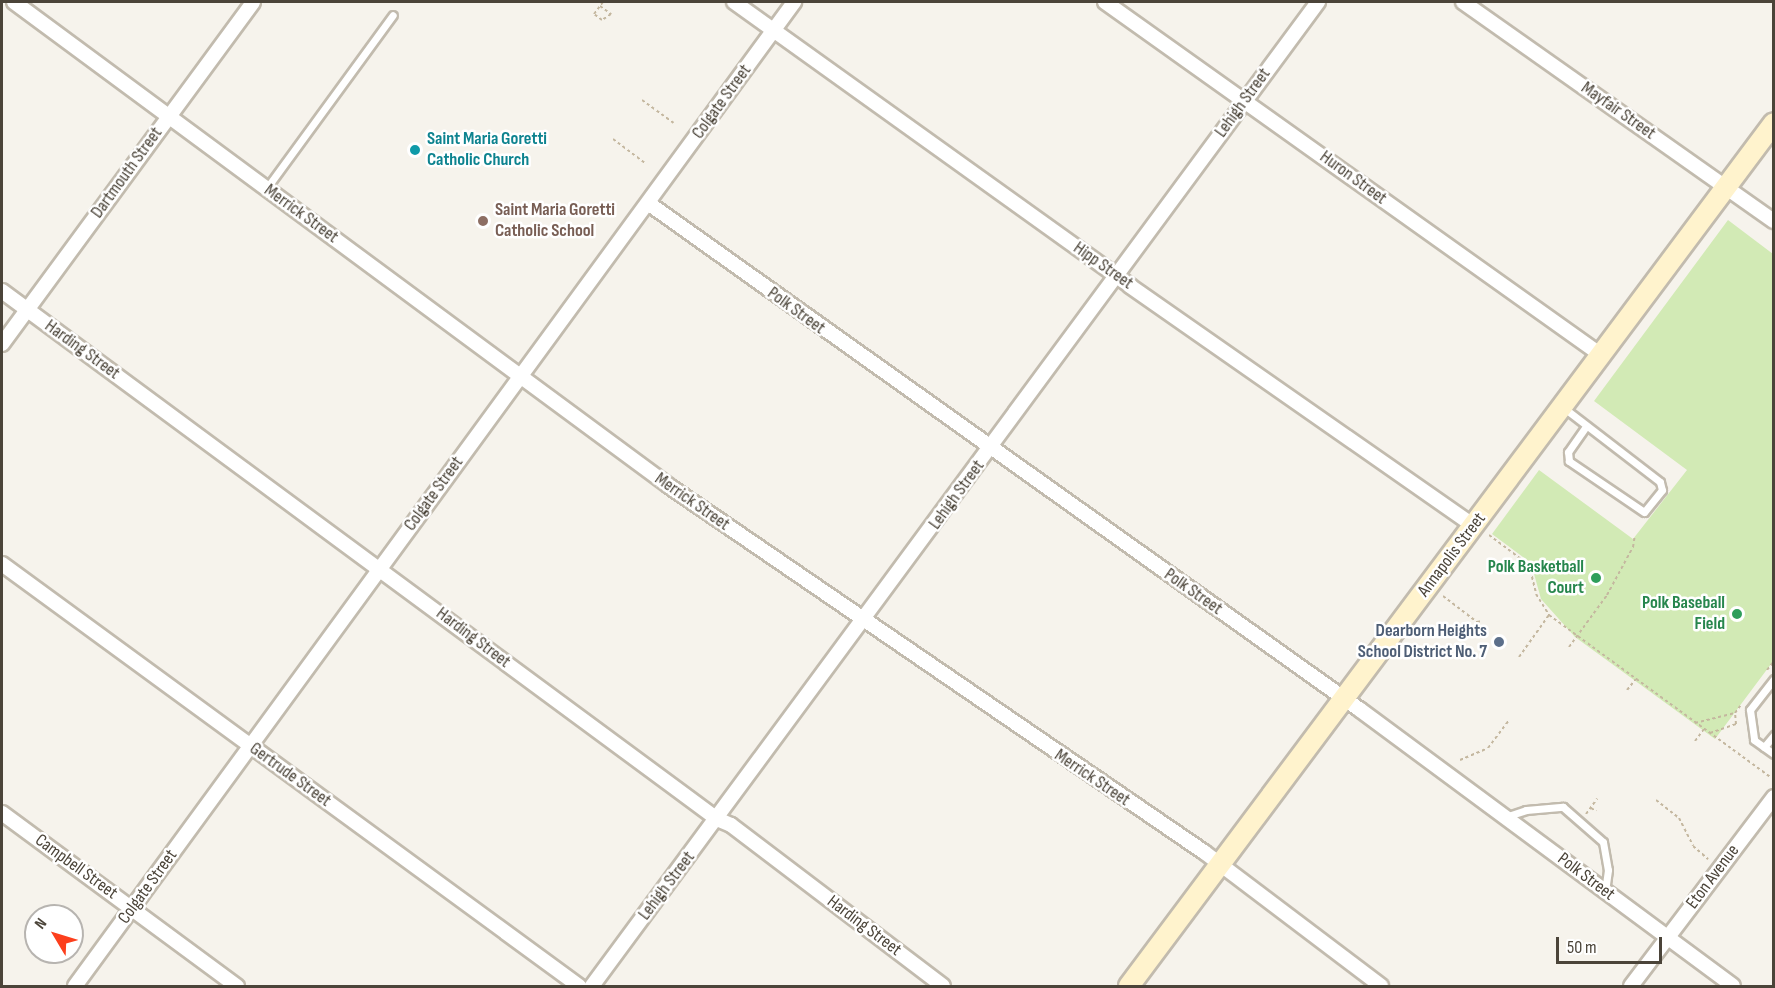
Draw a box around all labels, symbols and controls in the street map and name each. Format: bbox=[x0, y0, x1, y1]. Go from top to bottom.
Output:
street label: Colgate Street bbox=[688, 61, 756, 143]
street label: Lehigh Street bbox=[1211, 64, 1275, 142]
street label: Mayfair Street bbox=[1577, 78, 1659, 144]
street label: Dartmouth Street bbox=[87, 123, 167, 223]
place label: Saint Maria Goretti Catholic Church bbox=[427, 129, 547, 172]
marker: Saint Maria Goretti Catholic Church bbox=[408, 143, 422, 157]
street label: Huron Street bbox=[1315, 146, 1391, 210]
street label: Merrick Street bbox=[260, 180, 342, 248]
place label: Saint Maria Goretti Catholic School bbox=[495, 200, 615, 242]
marker: Saint Maria Goretti Catholic School bbox=[476, 214, 490, 228]
street label: Hipp Street bbox=[1069, 238, 1137, 294]
street label: Polk Street bbox=[763, 283, 829, 339]
street label: Harding Street bbox=[40, 316, 124, 384]
street label: Colgate Street bbox=[400, 453, 468, 535]
street label: Lehigh Street bbox=[925, 456, 989, 534]
street label: Merrick Street bbox=[650, 468, 734, 536]
street label: Annapolis Street bbox=[1413, 509, 1491, 601]
place label: Polk Basketball Court bbox=[1488, 557, 1584, 600]
street label: Polk Street bbox=[1160, 564, 1226, 620]
marker: Polk Basketball Court bbox=[1589, 571, 1603, 585]
place label: Polk Baseball Field bbox=[1642, 593, 1725, 636]
street label: Harding Street bbox=[432, 603, 514, 673]
marker: Polk Baseball Field bbox=[1730, 607, 1744, 621]
place label: Dearborn Heights School District No. 7 bbox=[1358, 621, 1487, 664]
marker: Dearborn Heights School District No. 7 bbox=[1492, 635, 1506, 649]
street label: Gertrude Street bbox=[245, 738, 335, 812]
street label: Merrick Street bbox=[1050, 745, 1134, 811]
street label: Campbell Street bbox=[31, 830, 121, 904]
street label: Eton Avenue bbox=[1682, 841, 1744, 913]
street label: Colgate Street bbox=[114, 846, 182, 928]
street label: Lehigh Street bbox=[634, 847, 700, 925]
street label: Polk Street bbox=[1553, 848, 1619, 906]
street label: Harding Street bbox=[823, 891, 905, 961]
north arrow bbox=[24, 904, 84, 964]
text: N bbox=[31, 915, 51, 933]
scale bar bbox=[1559, 925, 1666, 963]
text: 50 m bbox=[1567, 937, 1597, 958]

